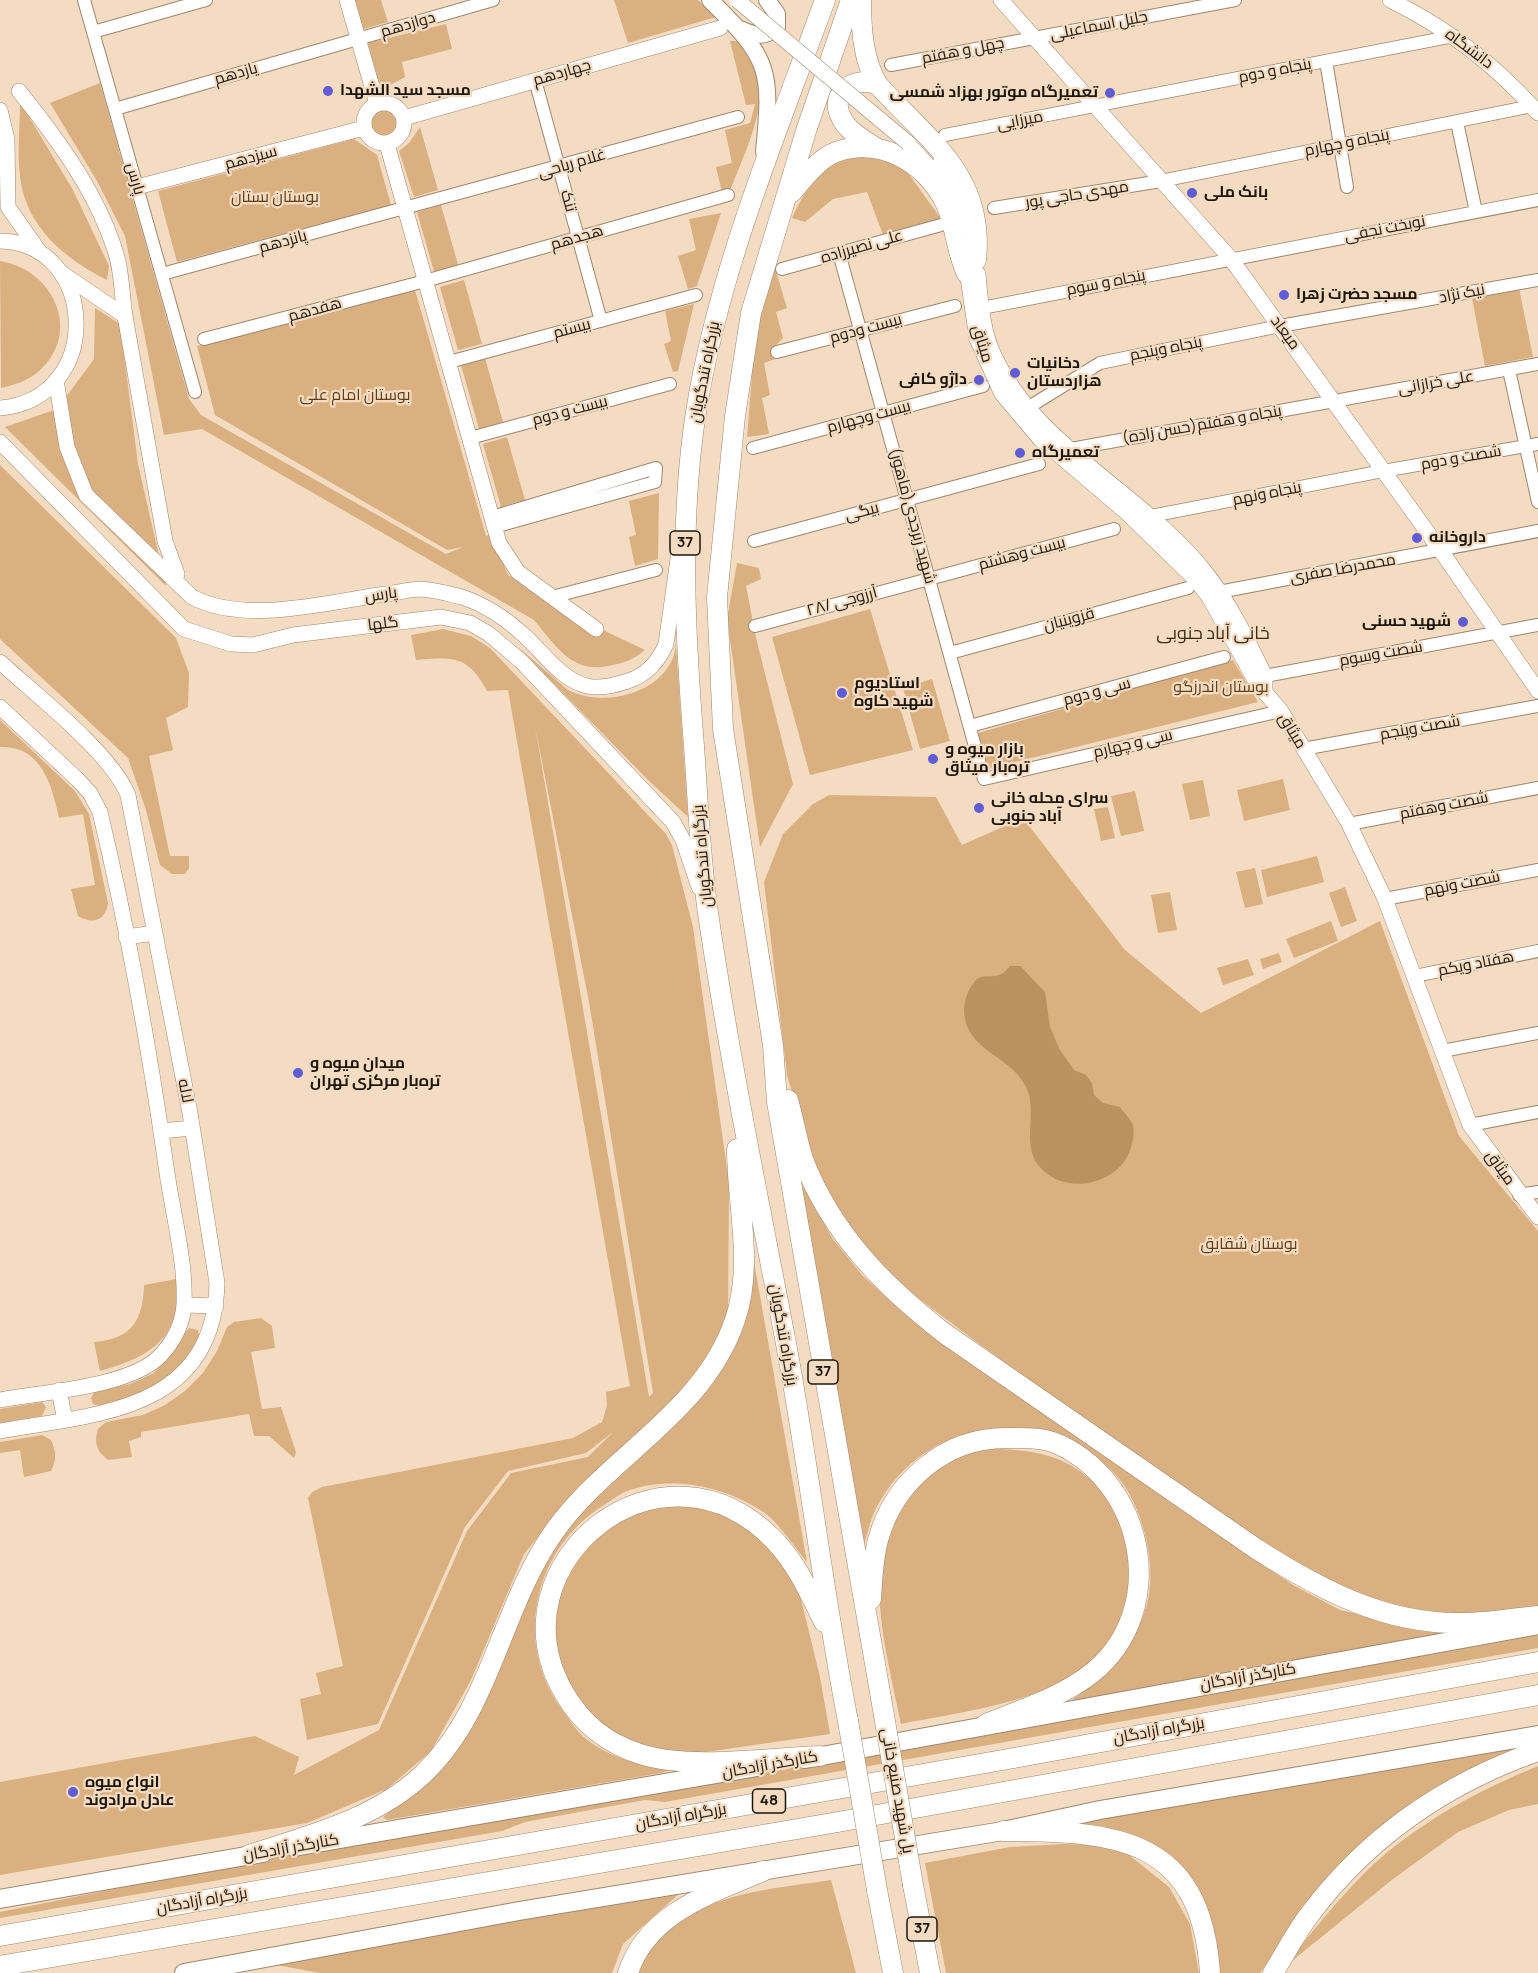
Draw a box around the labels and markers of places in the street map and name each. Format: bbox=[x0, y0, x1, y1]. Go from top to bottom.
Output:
place label: مسجد سید الشهدا bbox=[340, 81, 471, 101]
place label: تعمیرگاه موتور بهزاد شمسی bbox=[889, 83, 1098, 103]
marker: مسجد سید الشهدا bbox=[321, 84, 335, 98]
marker: تعمیرگاه موتور بهزاد شمسی bbox=[1103, 86, 1117, 100]
place label: بانک ملی bbox=[1204, 183, 1268, 203]
marker: بانک ملی bbox=[1185, 186, 1199, 200]
place label: مسجد حضرت زهرا bbox=[1296, 285, 1417, 305]
marker: مسجد حضرت زهرا bbox=[1277, 288, 1291, 302]
place label: دخانیات هزاردستان bbox=[1027, 354, 1102, 392]
marker: دخانیات هزاردستان bbox=[1008, 366, 1022, 380]
place label: داژو کافی bbox=[899, 370, 967, 390]
marker: داژو کافی bbox=[972, 373, 986, 387]
place label: تعمیرگاه bbox=[1032, 443, 1099, 463]
marker: تعمیرگاه bbox=[1013, 446, 1027, 460]
place label: داروخانه bbox=[1429, 528, 1486, 548]
marker: داروخانه bbox=[1410, 531, 1424, 545]
place label: شهید حسنی bbox=[1362, 612, 1451, 632]
marker: شهید حسنی bbox=[1456, 615, 1470, 629]
place label: استادیوم شهید کاوه bbox=[854, 674, 934, 712]
marker: استادیوم شهید کاوه bbox=[835, 686, 849, 700]
place label: بازار میوه و تره‌بار میثاق bbox=[945, 740, 1029, 778]
marker: بازار میوه و تره‌بار میثاق bbox=[926, 752, 940, 766]
place label: سرای محله خانی آباد جنوبی bbox=[991, 789, 1108, 827]
marker: سرای محله خانی آباد جنوبی bbox=[972, 801, 986, 815]
place label: میدان میوه و تره‌بار مرکزی تهران bbox=[310, 1054, 440, 1092]
marker: میدان میوه و تره‌بار مرکزی تهران bbox=[291, 1066, 305, 1080]
place label: انواع میوه عادل مرادوند bbox=[85, 1773, 174, 1811]
marker: انواع میوه عادل مرادوند bbox=[66, 1785, 80, 1799]

